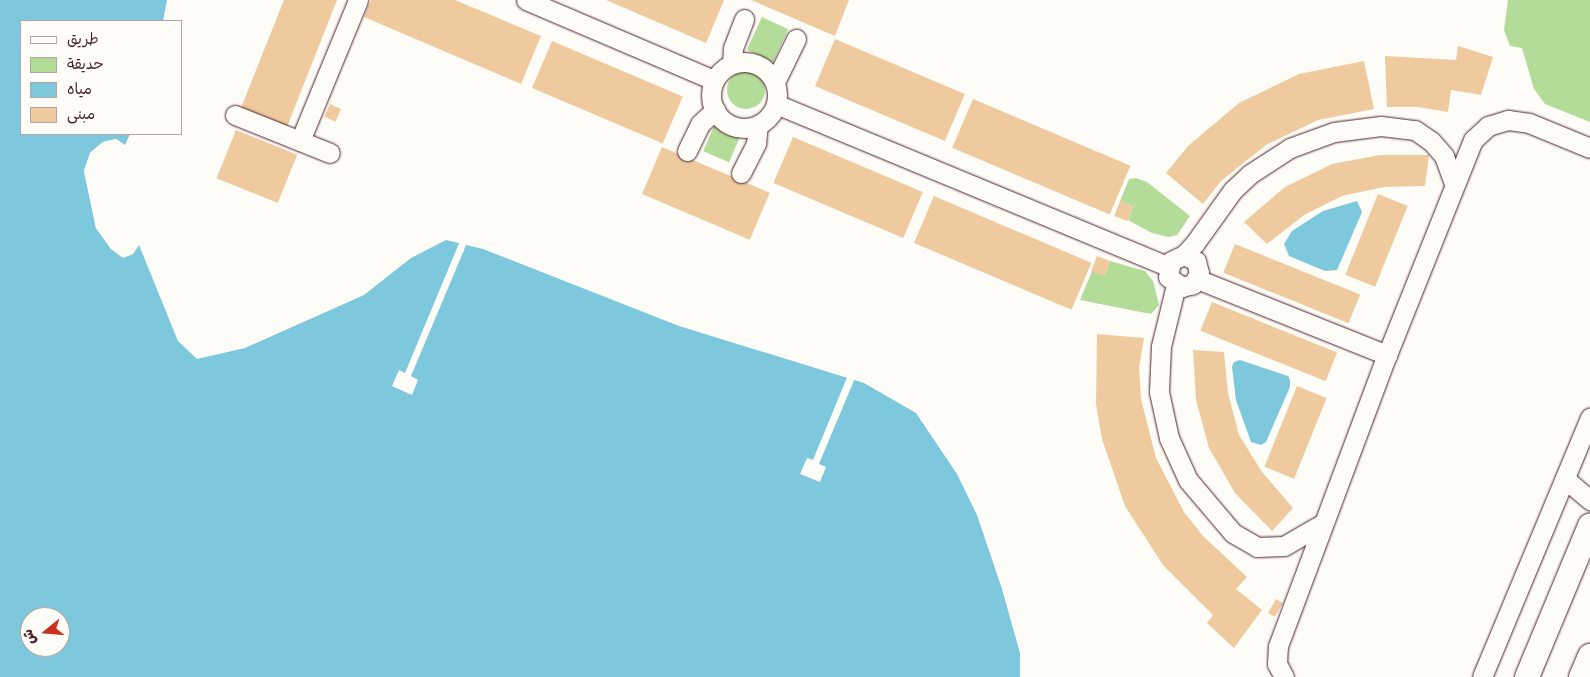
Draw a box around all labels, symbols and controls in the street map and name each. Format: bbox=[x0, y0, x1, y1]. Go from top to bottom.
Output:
legend bbox=[20, 20, 182, 135]
text: طريق bbox=[67, 32, 99, 50]
text: حديقة bbox=[67, 57, 104, 75]
text: مياه bbox=[67, 82, 92, 100]
text: مبنى bbox=[67, 107, 95, 125]
north arrow bbox=[20, 607, 70, 657]
text: ش bbox=[21, 626, 42, 646]

